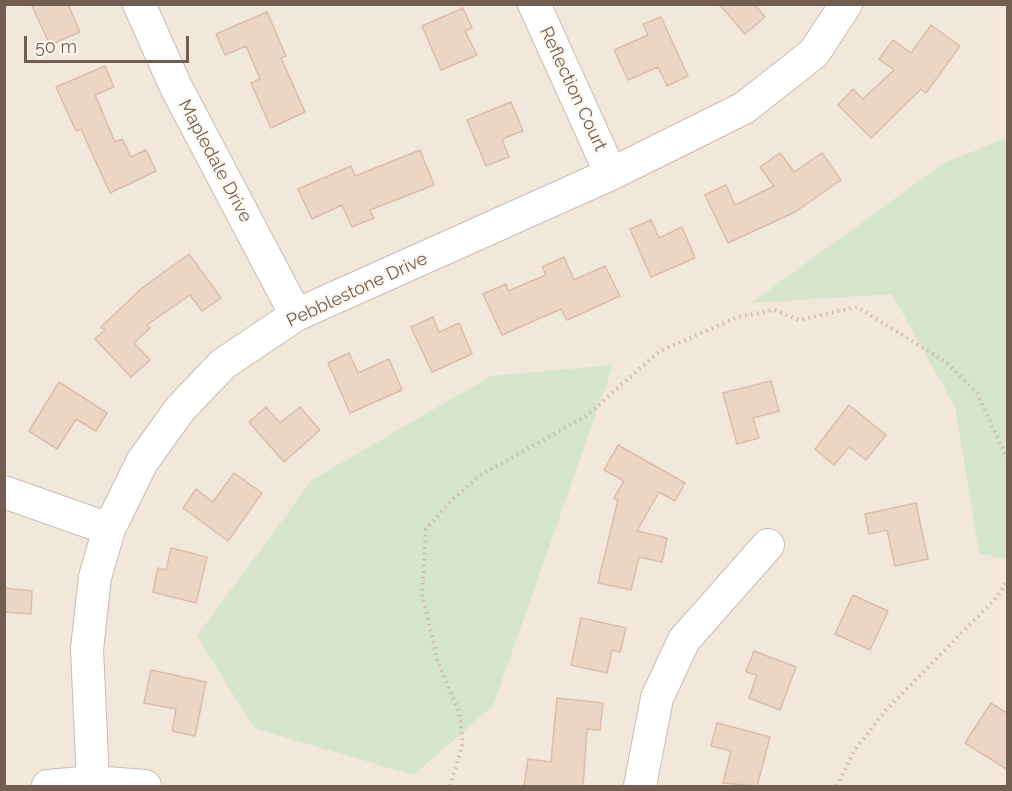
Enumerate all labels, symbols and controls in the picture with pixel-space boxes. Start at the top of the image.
street label: Reflection Court [535,23,611,155]
scale bar [27,24,192,62]
text: 50 m [35,36,77,57]
street label: Mapledale Drive [174,96,256,226]
street label: Pebblestone Drive [283,248,431,332]

